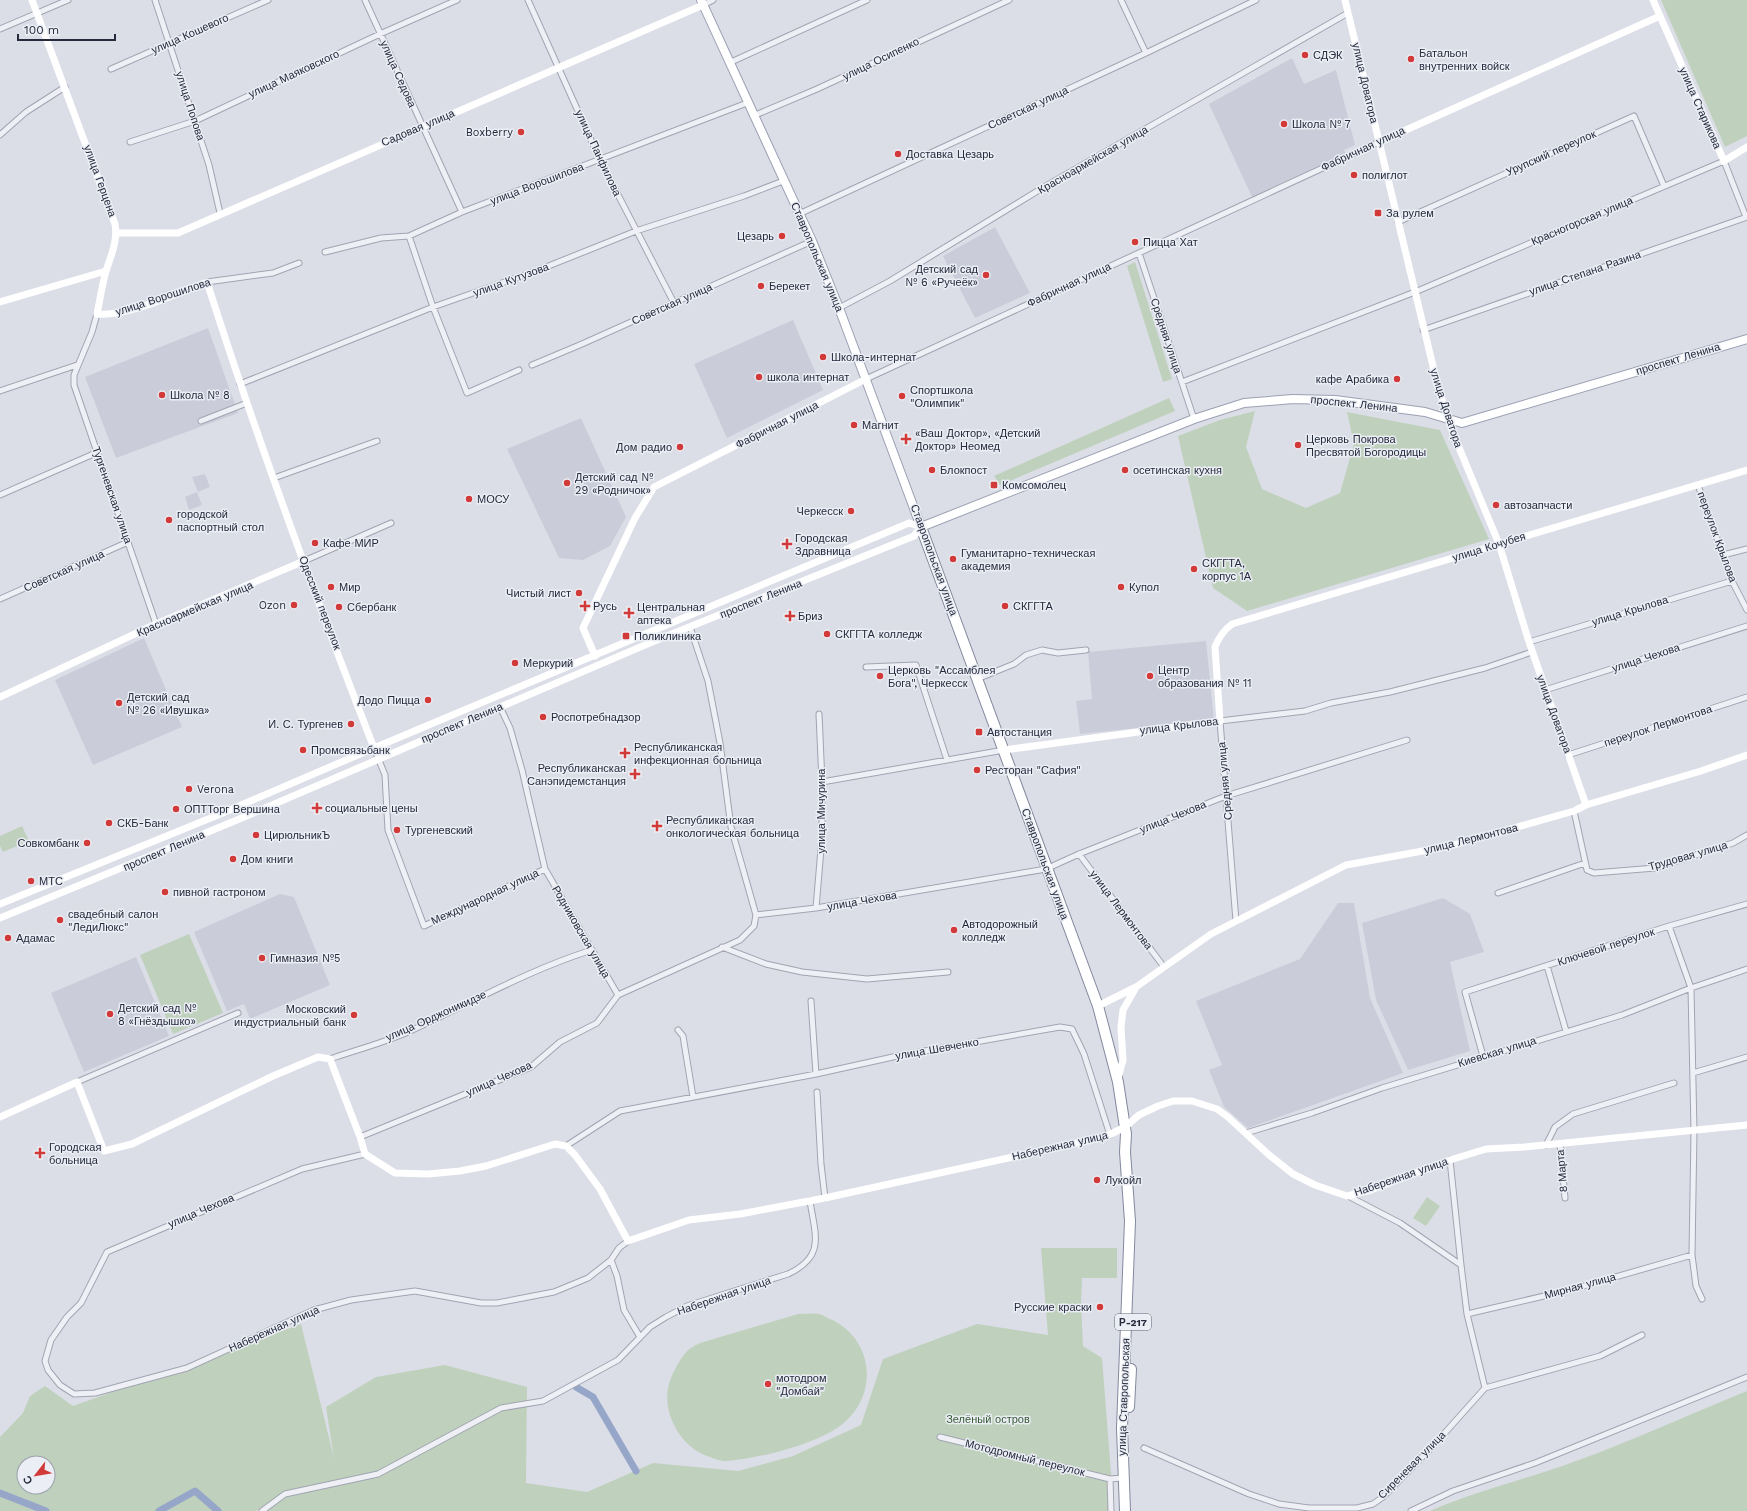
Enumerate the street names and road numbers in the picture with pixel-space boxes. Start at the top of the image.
street label: улица Кошевого [149,11,231,57]
street label: улица Осипенко [841,35,921,83]
street label: улица Седова [377,38,419,110]
street label: улица Доватора [1349,41,1381,126]
street label: улица Маяковского [247,47,341,101]
street label: улица Старикова [1676,65,1724,152]
street label: улица Попова [173,70,208,143]
street label: Советская улица [986,83,1071,132]
street label: Садовая улица [379,106,457,149]
street label: улица Панфилова [572,108,624,199]
street label: Красноармейская улица [1036,123,1151,197]
street label: Фабричная улица [1319,124,1408,174]
street label: Урупский переулок [1504,127,1598,179]
street label: улица Герцена [81,143,119,220]
street label: улица Ворошилова [488,160,586,208]
street label: Красногорская улица [1529,193,1635,248]
street label: Ставропольская улица [788,200,846,315]
street label: улица Степана Разина [1527,247,1643,298]
street label: улица Кутузова [471,260,551,300]
street label: Фабричная улица [1025,260,1114,310]
street label: улица Ворошилова [114,275,213,319]
street label: Советская улица [630,280,715,328]
street label: Средняя улица [1148,297,1185,376]
street label: проспект Ленина [1634,340,1722,378]
street label: улица Доватора [1427,367,1465,450]
street label: проспект Ленина [1310,393,1399,415]
street label: Фабричная улица [734,398,821,451]
street label: Тургеневская улица [89,445,135,546]
street label: переулок Крылова [1695,490,1740,585]
street label: Ставропольская улица [908,502,961,618]
street label: улица Кочубея [1451,530,1527,564]
street label: Советская улица [22,547,107,595]
street label: Одесский переулок [296,554,344,652]
street label: проспект Ленина [718,576,805,621]
street label: Красноармейская улица [135,578,256,639]
street label: улица Крылова [1590,593,1670,629]
street label: улица Чехова [1610,641,1682,675]
street label: улица Доватора [1534,673,1575,756]
street label: проспект Ленина [419,700,505,746]
street label: переулок Лермонтова [1602,702,1714,750]
street label: улица Крылова [1139,715,1220,737]
street label: Средняя улица [1215,741,1235,821]
street label: улица Мичурина [815,768,828,853]
street label: улица Чехова [1138,797,1209,836]
street label: Ставропольская улица [1019,806,1072,922]
street label: улица Лермонтова [1423,821,1520,857]
street label: проспект Ленина [121,828,207,874]
street label: Трудовая улица [1647,838,1730,873]
street label: Международная улица [429,866,542,928]
street label: улица Лермонтова [1087,868,1156,953]
street label: Родниковская улица [549,883,613,981]
street label: улица Чехова [826,888,899,914]
street label: Ключевой переулок [1556,925,1656,969]
street label: улица Орджоникидзе [384,988,488,1044]
street label: Киевская улица [1456,1034,1538,1070]
street label: улица Шевченко [894,1035,980,1063]
street label: улица Чехова [464,1058,535,1099]
street label: Набережная улица [1011,1128,1110,1163]
street label: 8 Марта [1554,1148,1570,1193]
street label: Набережная улица [1353,1155,1450,1199]
street label: улица Чехова [166,1191,237,1231]
street label: Мирная улица [1543,1270,1618,1302]
street label: Набережная улица [676,1274,773,1318]
street label: Набережная улица [227,1303,322,1355]
road number: Р-217 [1115,1314,1151,1330]
street label: улица Ставропольская [1115,1338,1133,1456]
street label: Сиреневая улица [1375,1428,1449,1502]
street label: Мотодромный переулок [964,1437,1086,1479]

